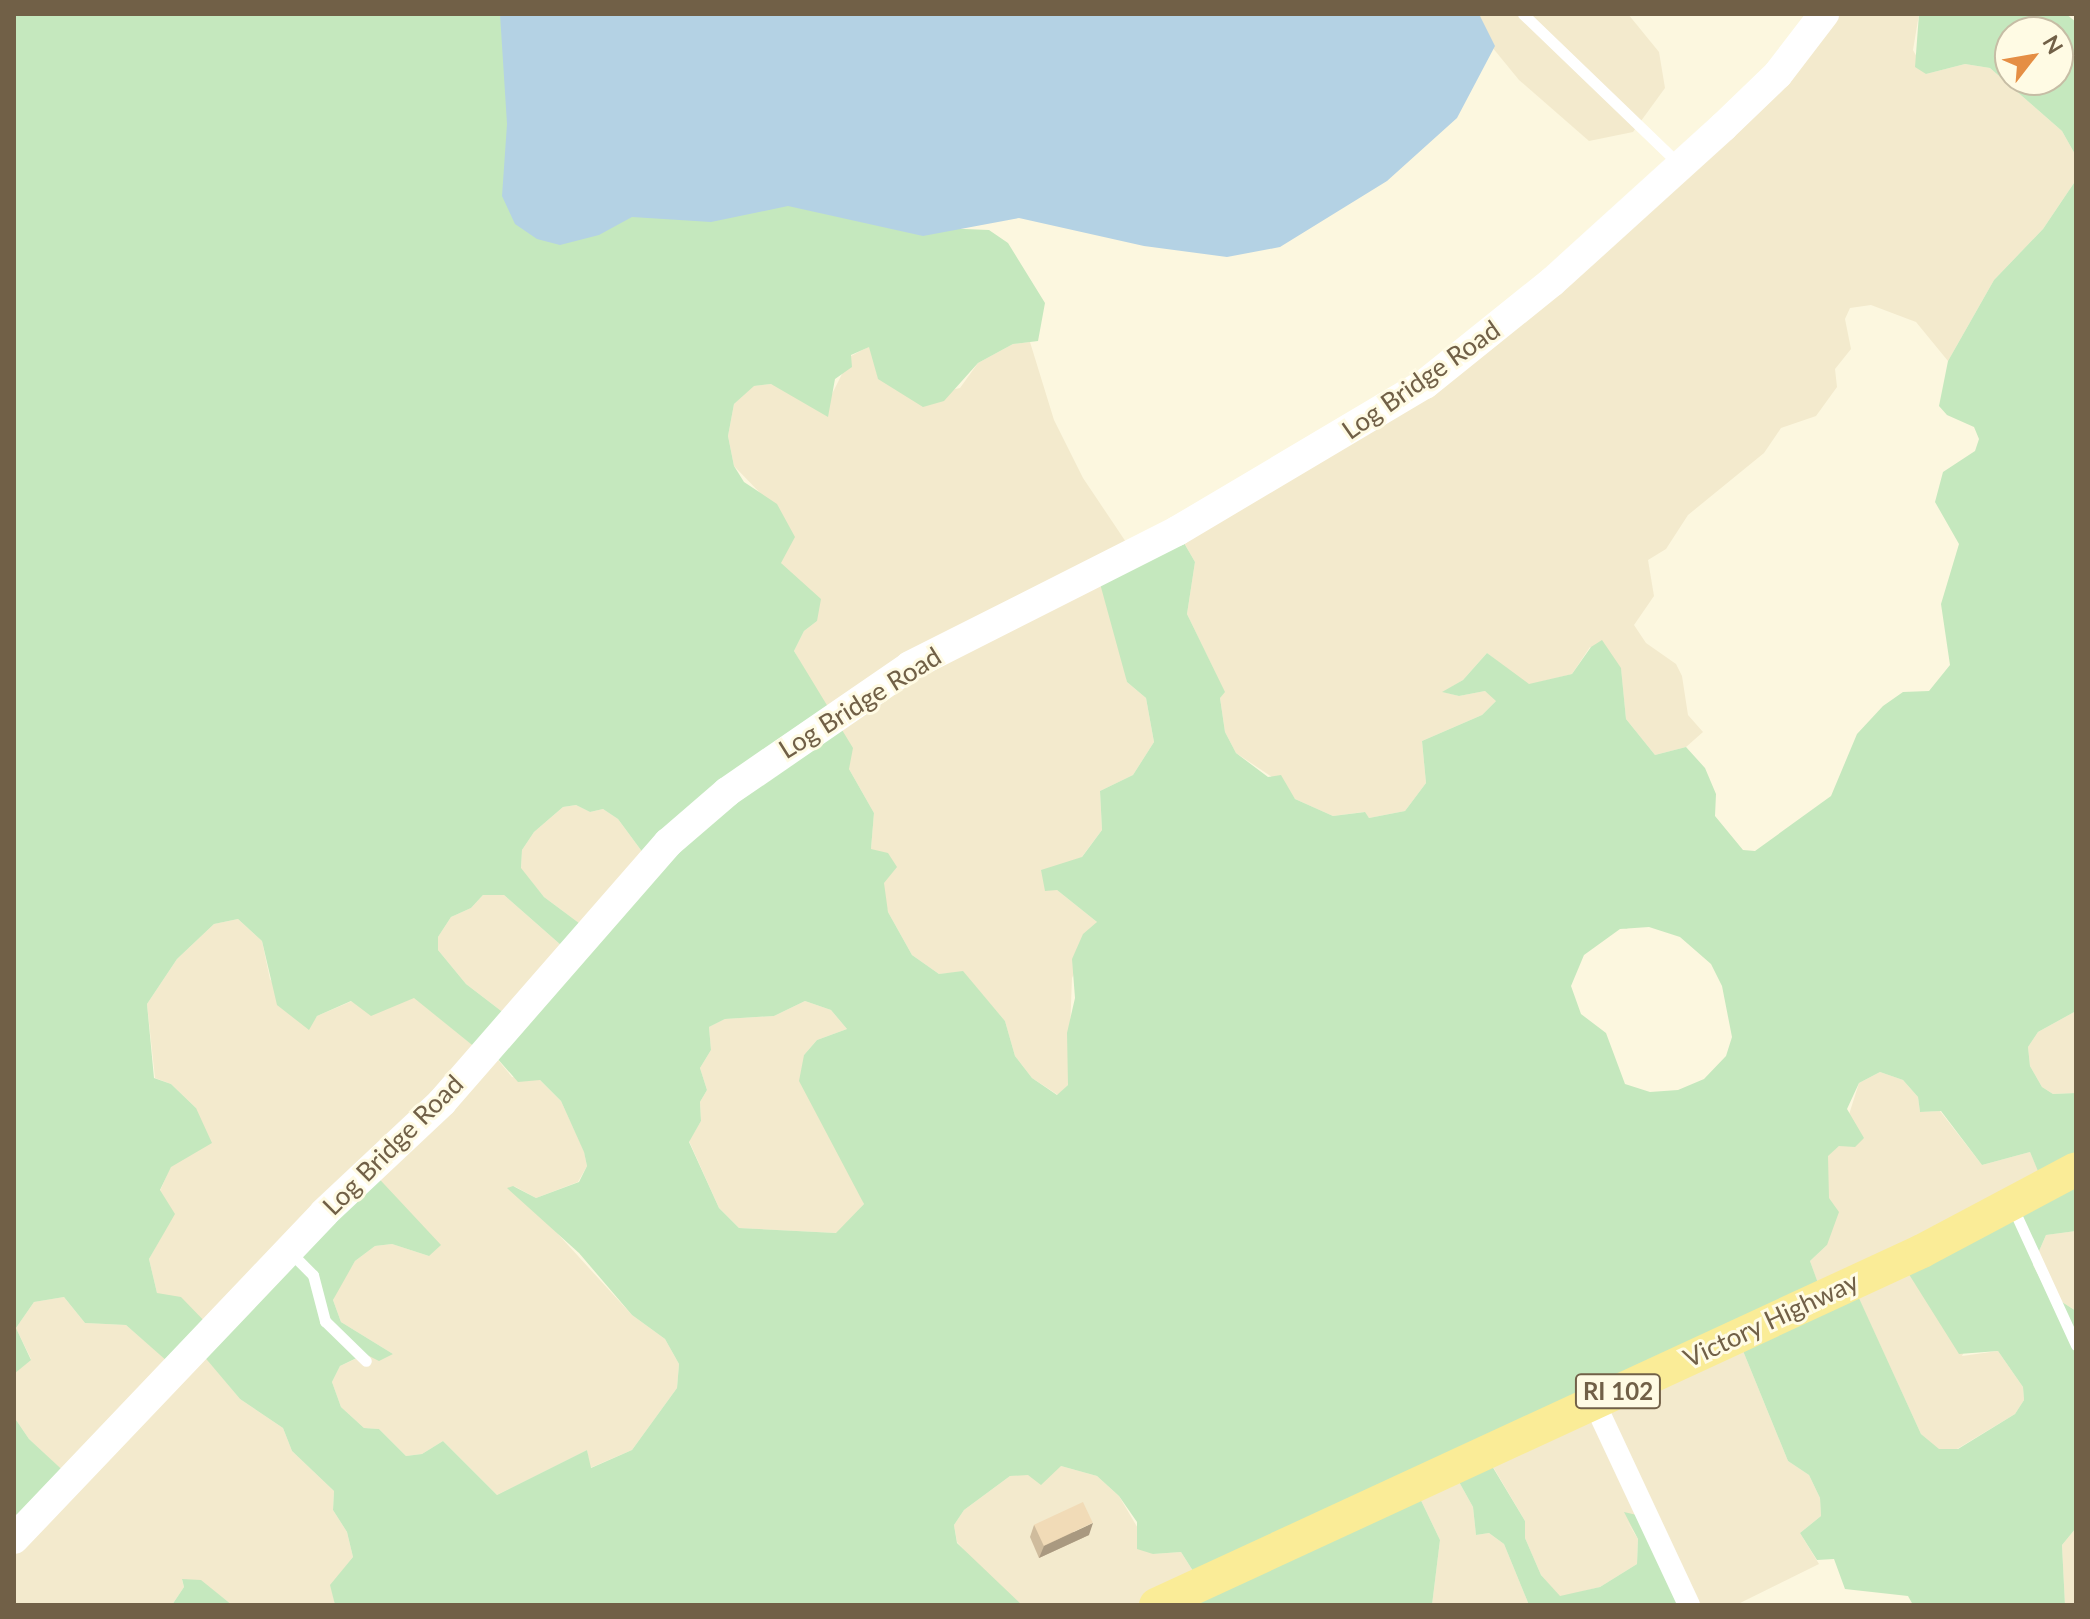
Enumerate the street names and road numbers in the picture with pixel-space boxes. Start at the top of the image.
street label: Log Bridge Road [1336,314,1506,446]
street label: Log Bridge Road [773,641,947,765]
street label: Log Bridge Road [316,1068,470,1222]
street label: Victory Highway [1678,1266,1864,1374]
road number: RI 102 [1574,1371,1662,1411]

